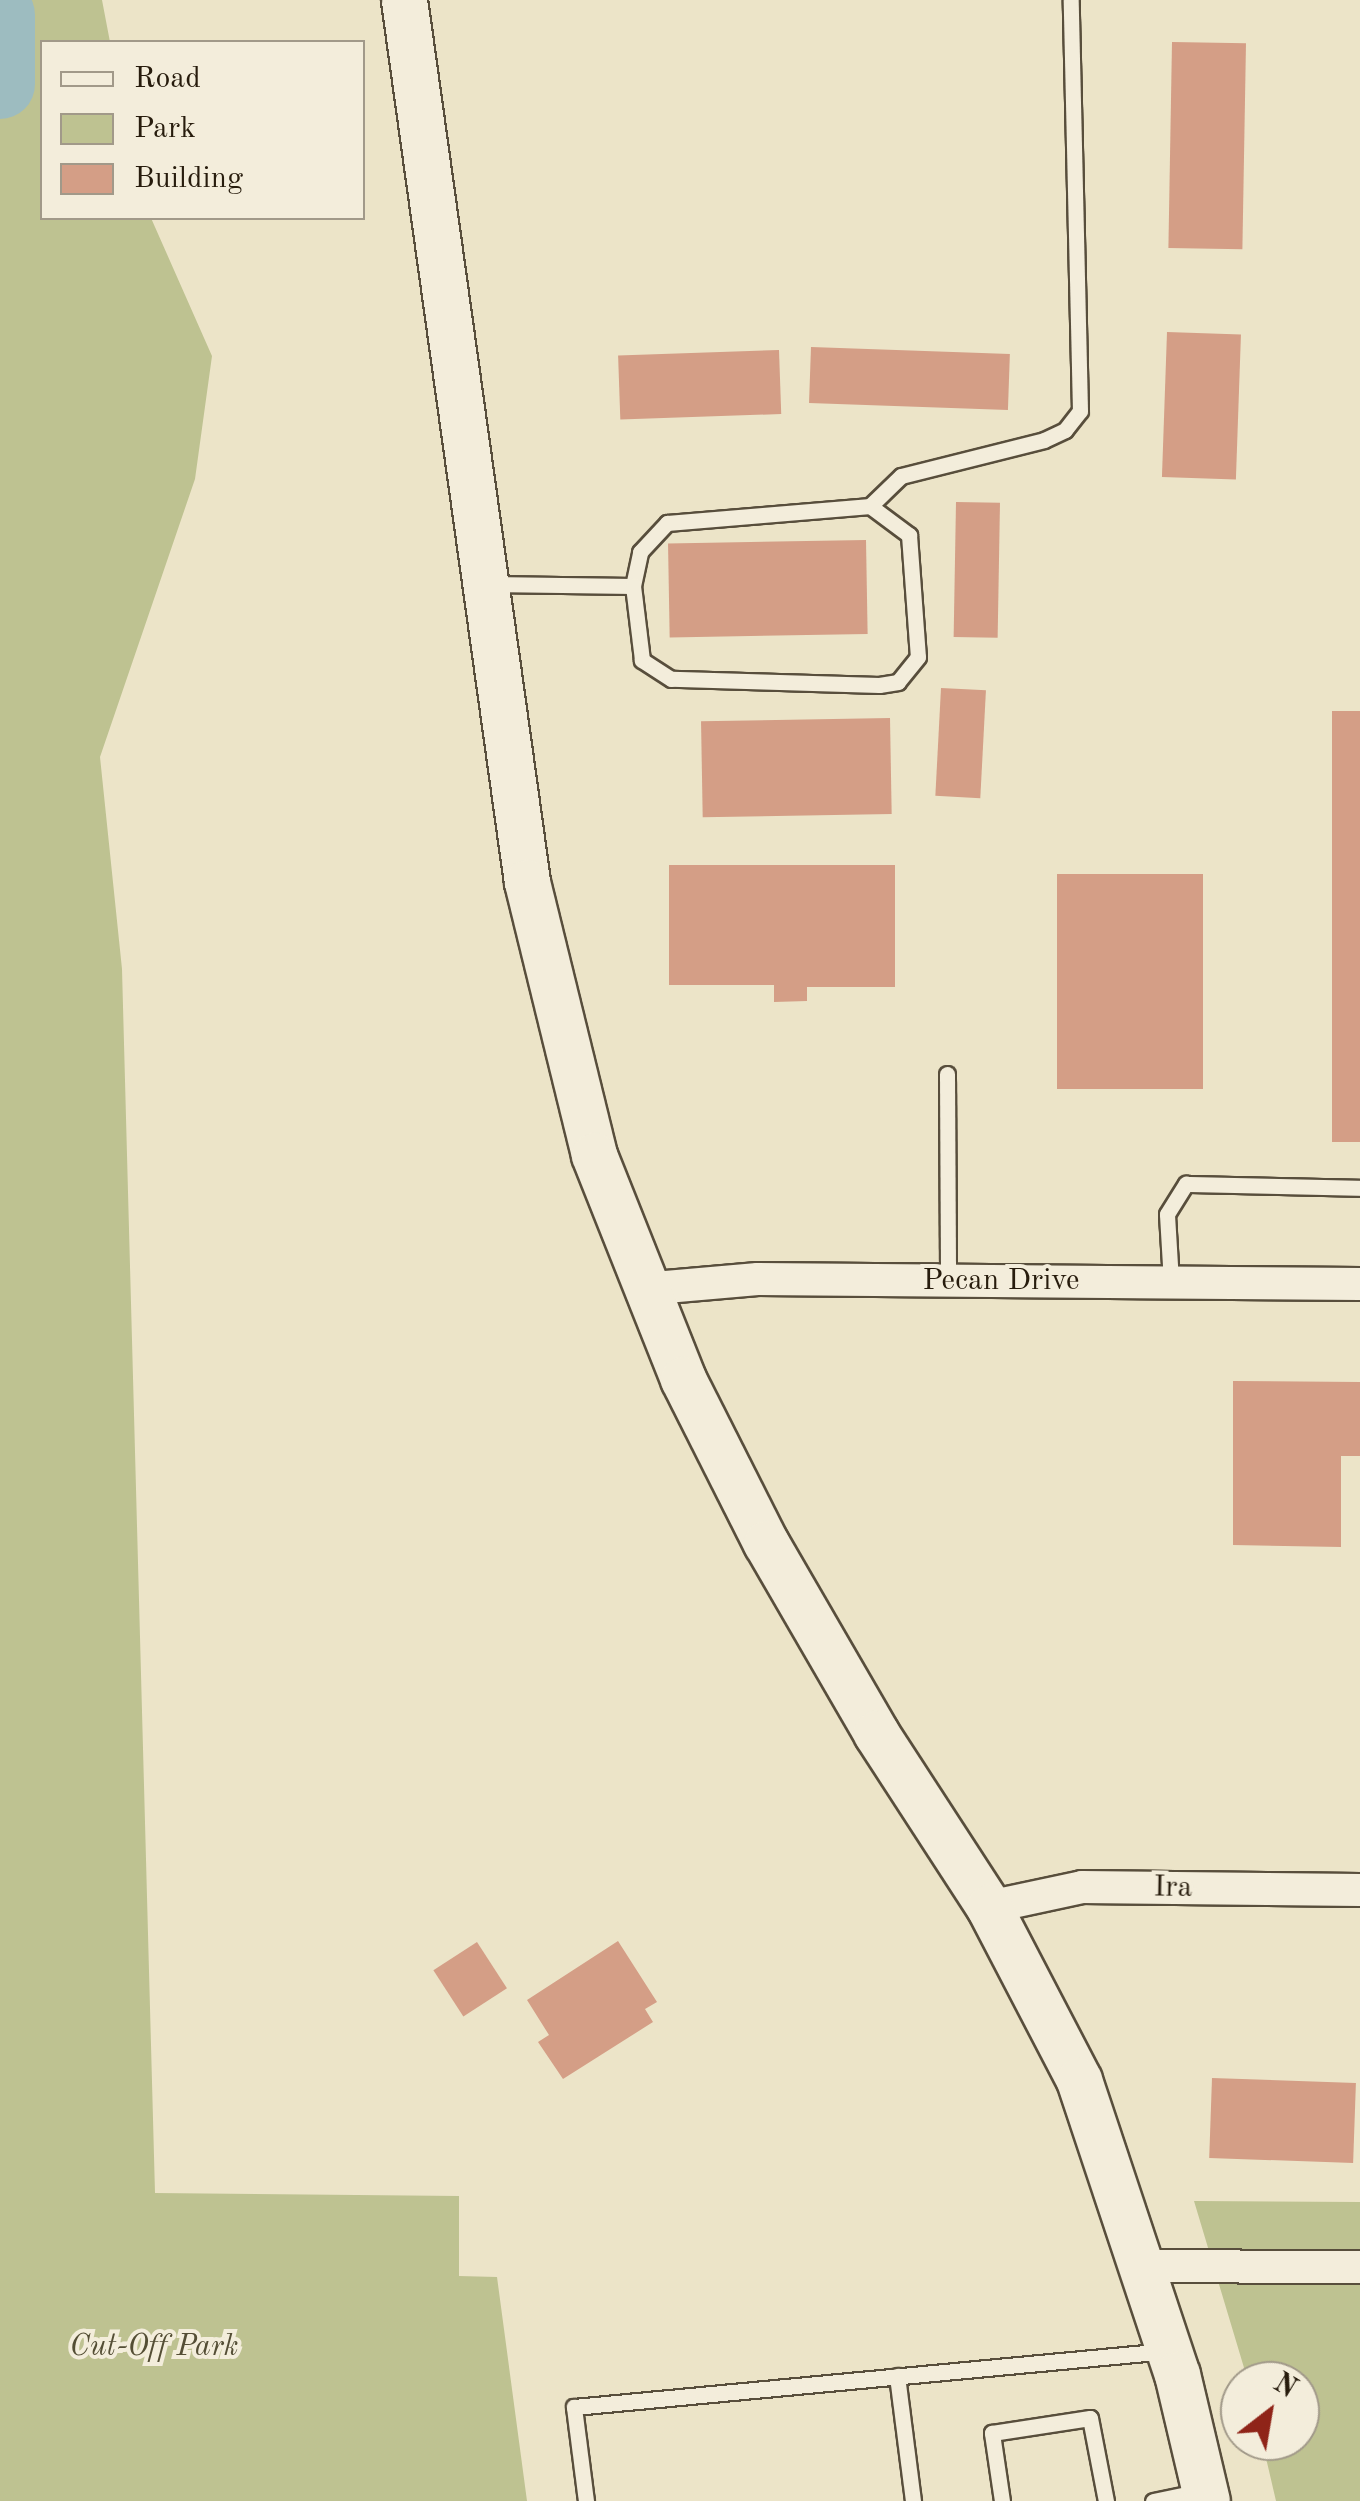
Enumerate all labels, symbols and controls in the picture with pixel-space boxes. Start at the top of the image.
legend [40,40,365,220]
text: Road [134,64,201,94]
text: Park [134,114,196,144]
text: Building [134,164,243,194]
street label: Pecan Drive [922,1263,1080,1299]
street label: Ira [1153,1870,1193,1906]
park label: Cut-Off Park [70,2329,238,2365]
north arrow [1220,2361,1320,2461]
text: N [1268,2369,1301,2405]

